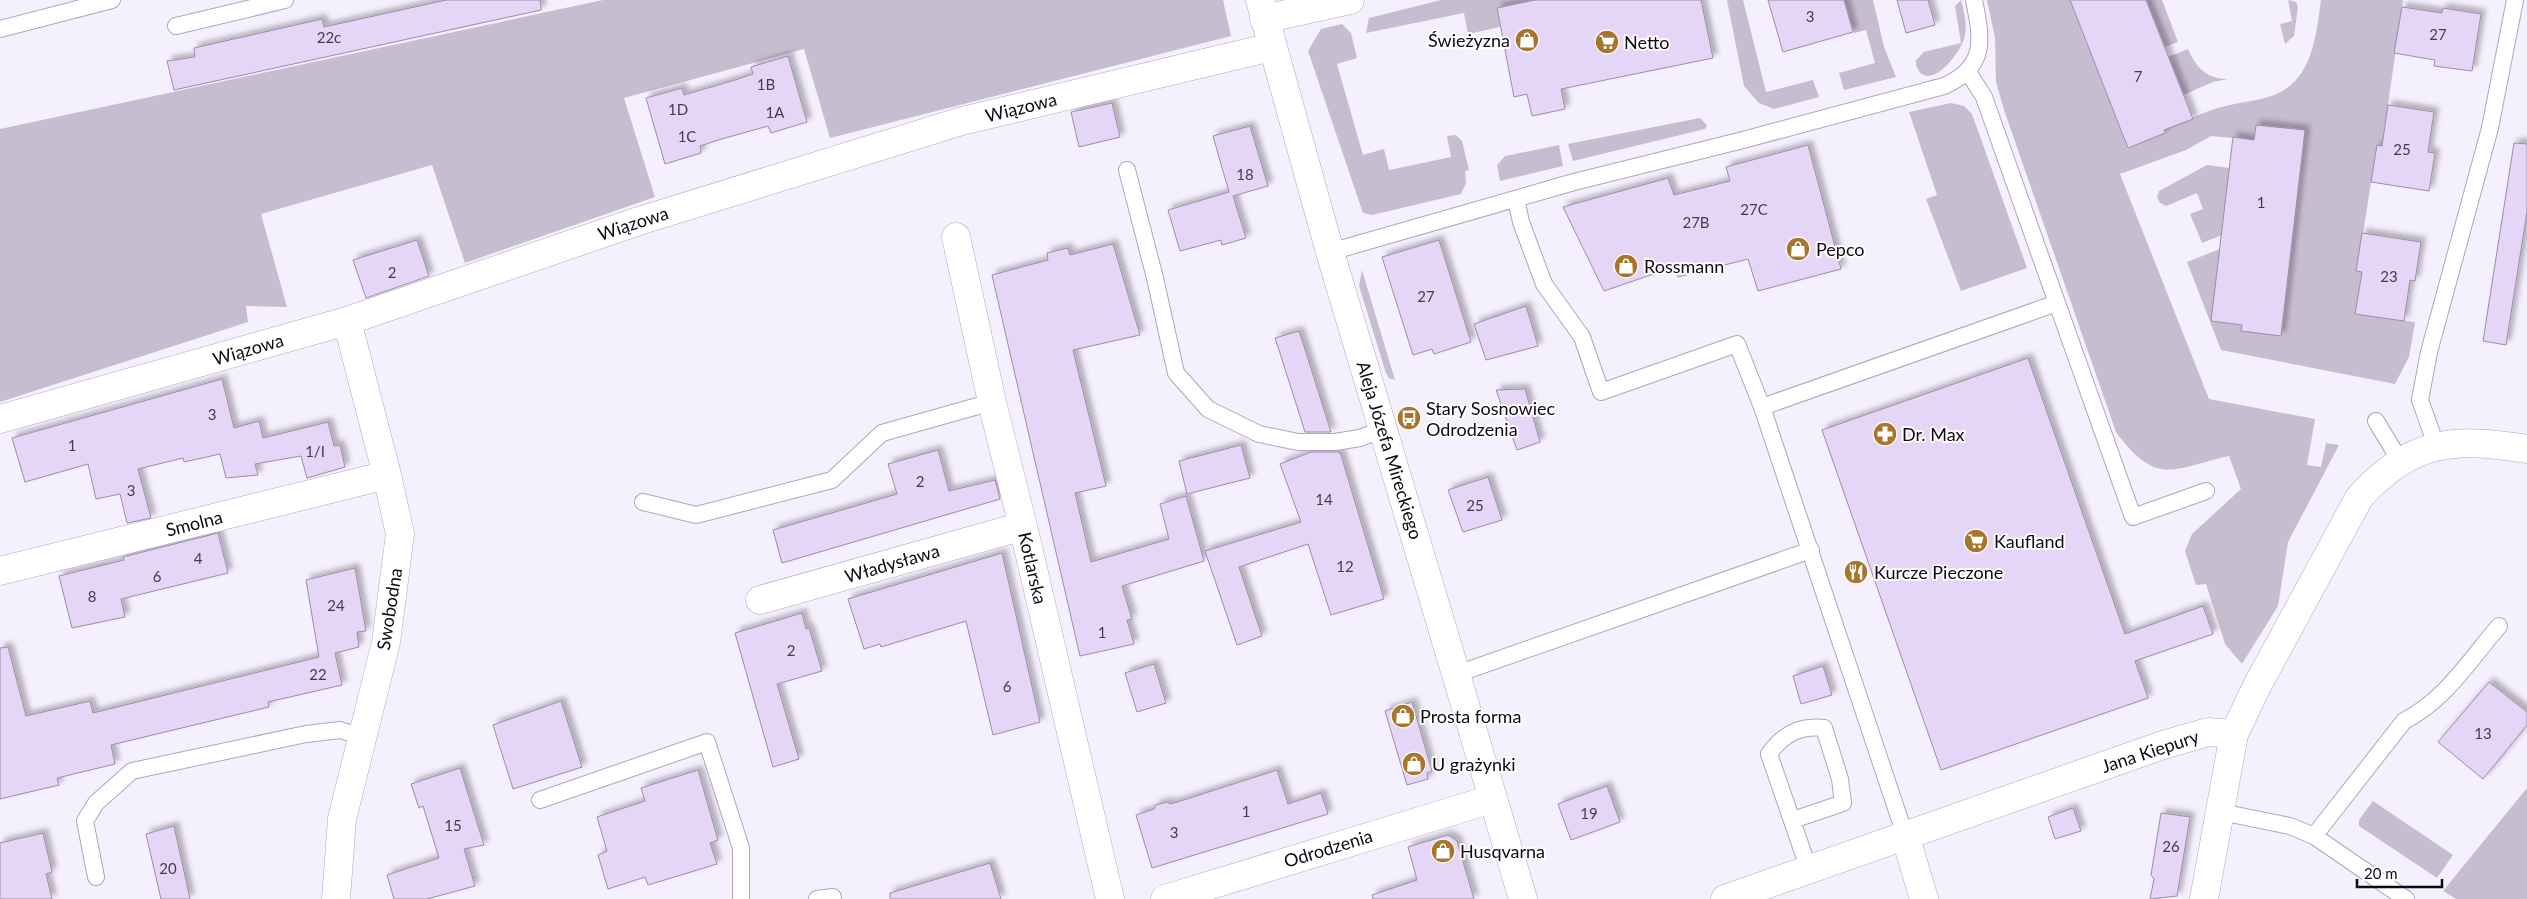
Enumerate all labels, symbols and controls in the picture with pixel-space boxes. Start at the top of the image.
house number: 3 [1806,7,1814,25]
house number: 27 [2429,25,2447,43]
shop icon: Świeżyzna [1514,27,1540,53]
house number: 22c [317,28,341,46]
place label: Świeżyzna [1428,29,1510,51]
supermarket icon: Netto [1594,29,1620,55]
place label: Netto [1624,31,1669,53]
house number: 7 [2134,67,2143,85]
house number: 1B [757,75,775,93]
street label: Wiązowa [983,88,1059,126]
house number: 1D [668,100,688,118]
house number: 1A [766,103,785,121]
house number: 1C [678,127,696,145]
house number: 25 [2393,140,2411,158]
house number: 18 [1236,165,1254,183]
house number: 1 [2257,193,2265,211]
house number: 27C [1740,200,1768,218]
street label: Wiązowa [595,201,671,245]
house number: 27B [1682,213,1710,231]
shop icon: Pepco [1785,236,1811,262]
place label: Pepco [1816,238,1865,260]
shop icon: Rossmann [1613,253,1639,279]
place label: Rossmann [1644,255,1724,277]
house number: 2 [388,263,396,281]
house number: 23 [2380,267,2398,285]
house number: 27 [1417,287,1435,305]
street label: Wiązowa [210,328,286,370]
street label: Aleja Józefa Mireckiego [1352,358,1428,542]
place label: Stary Sosnowiec Odrodzenia [1426,397,1556,440]
house number: 3 [208,405,216,423]
bus stop icon: Stary Sosnowiec Odrodzenia [1396,405,1422,431]
pharmacy icon: Dr. Max [1872,421,1898,447]
place label: Dr. Max [1902,423,1965,445]
house number: 1 [68,436,76,454]
house number: 1/I [305,442,325,460]
house number: 2 [916,472,924,490]
house number: 3 [127,481,135,499]
house number: 14 [1315,490,1333,508]
house number: 25 [1466,496,1484,514]
street label: Smolna [163,505,225,541]
supermarket icon: Kaufland [1963,528,1989,554]
street label: Kotlarska [1014,530,1052,606]
place label: Kaufland [1994,530,2065,552]
street label: Władysława [842,539,942,587]
house number: 4 [194,549,203,567]
house number: 12 [1336,557,1354,575]
restaurant icon: Kurcze Pieczone [1843,559,1869,585]
place label: Kurcze Pieczone [1874,561,2003,583]
street label: Swobodna [372,566,406,652]
house number: 6 [153,567,162,585]
house number: 8 [88,587,96,605]
house number: 24 [327,596,345,614]
house number: 1 [1098,623,1106,641]
house number: 2 [787,641,795,659]
house number: 22 [309,665,327,683]
house number: 6 [1003,677,1012,695]
shop icon: Prosta forma [1390,703,1416,729]
place label: Prosta forma [1420,705,1521,727]
house number: 13 [2474,724,2492,742]
street label: Jana Kiepury [2098,725,2202,777]
shop icon: U grażynki [1401,751,1427,777]
place label: U grażynki [1432,753,1516,775]
house number: 1 [1242,802,1250,820]
house number: 19 [1580,804,1598,822]
house number: 15 [444,816,462,834]
house number: 3 [1170,823,1178,841]
street label: Odrodzenia [1281,824,1375,872]
house number: 26 [2162,837,2180,855]
shop icon: Husqvarna [1430,838,1456,864]
place label: Husqvarna [1460,840,1545,862]
scale bar [2357,856,2442,888]
house number: 20 [159,859,177,877]
text: 20 m [2364,864,2398,882]

